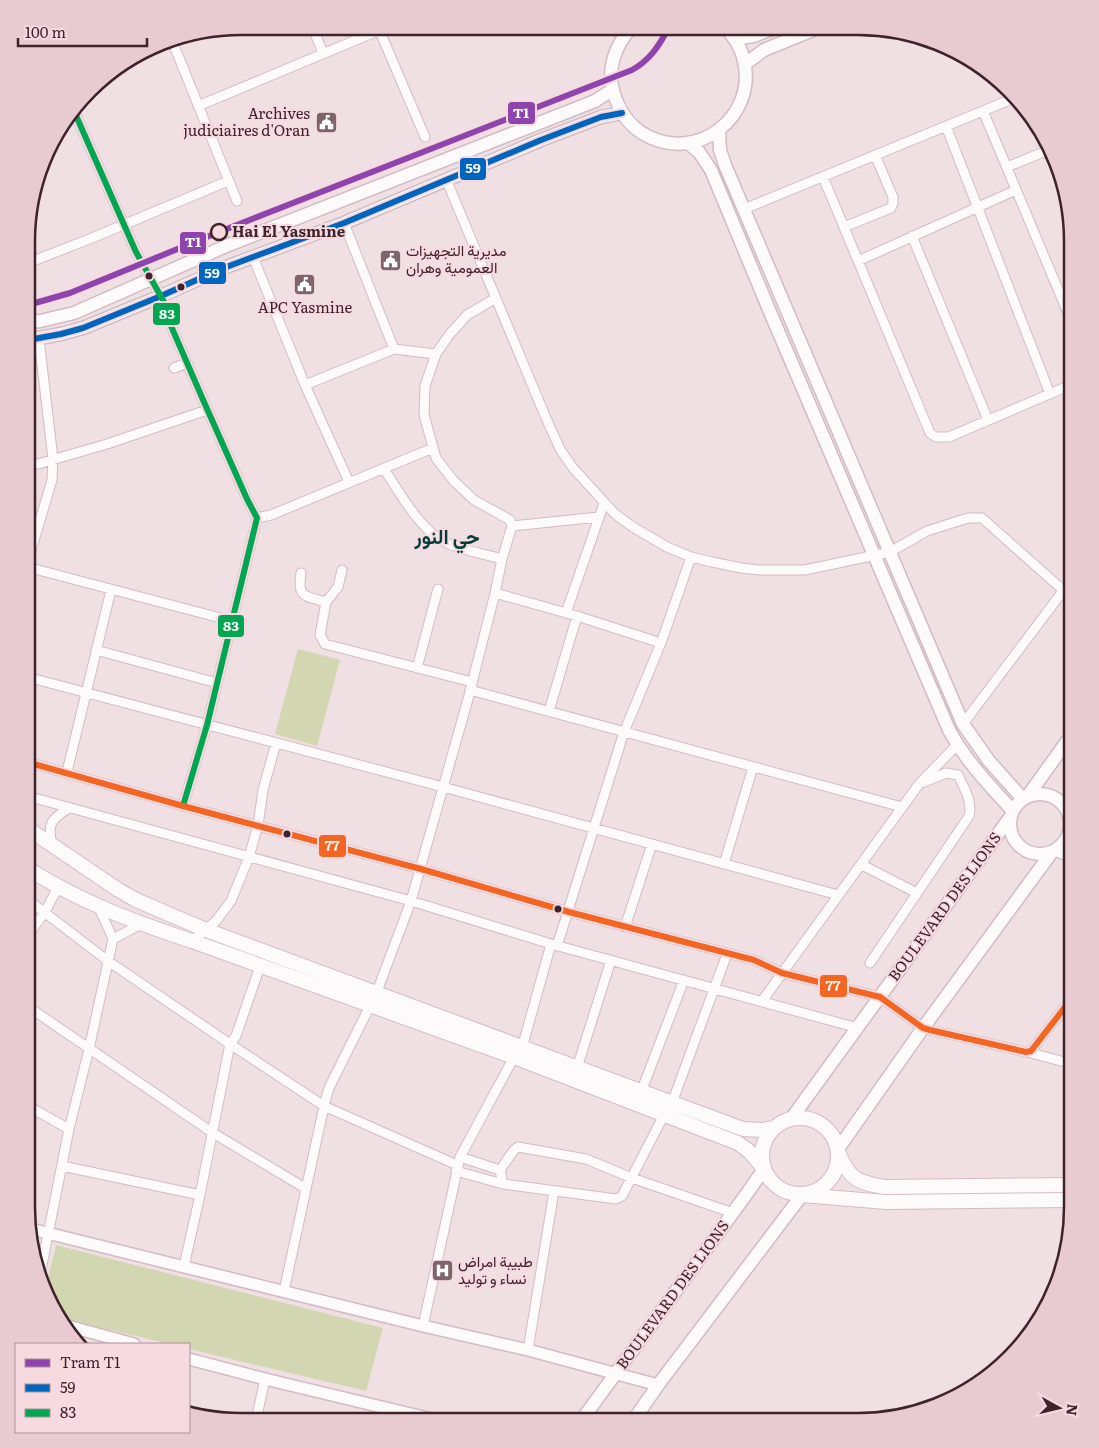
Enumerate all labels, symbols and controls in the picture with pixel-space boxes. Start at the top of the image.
scale bar [18,15,146,47]
text: 100 m [25,20,66,43]
place label: Archives judiciaires d'Oran [183,101,310,141]
line badge: T1 [507,101,536,125]
text: T1 [513,102,529,122]
public building icon: Archives judiciaires d'Oran [314,111,338,135]
line badge: 59 [459,157,487,181]
text: 59 [465,157,481,177]
place label: Hai El Yasmine [232,219,346,242]
marker: Hai El Yasmine [210,223,228,241]
line badge: T1 [179,231,207,255]
text: T1 [185,231,201,251]
place label: مديرية التجهيزات العمومية وهران [406,238,507,278]
public building icon: مديرية التجهيزات العمومية وهران [378,248,402,272]
line badge: 59 [198,261,227,285]
text: 59 [204,262,220,282]
unlabelled marker [144,271,154,281]
public building icon: APC Yasmine [293,273,317,297]
unlabelled marker [176,282,186,292]
place label: APC Yasmine [258,295,353,318]
line badge: 83 [152,302,181,326]
text: 83 [159,303,175,323]
district label: حي النور [414,520,480,554]
line badge: 83 [217,614,245,638]
text: 83 [223,615,239,635]
street label: BOULEVARD DES LIONS [882,827,1006,986]
unlabelled marker [282,829,292,839]
line badge: 77 [318,834,347,858]
text: 77 [324,834,340,854]
unlabelled marker [553,904,563,914]
line badge: 77 [819,974,848,998]
text: 77 [825,974,841,994]
street label: BOULEVARD DES LIONS [610,1215,734,1374]
place label: طبيبة امراض نساء و توليد [458,1249,533,1289]
hospital icon: طبيبة امراض نساء و توليد [430,1259,454,1283]
legend [15,1343,190,1433]
text: Tram T1 [60,1350,120,1373]
text: 59 [60,1375,76,1398]
north arrow [1034,1383,1084,1433]
text: 83 [60,1400,76,1423]
text: N [1062,1403,1084,1417]

